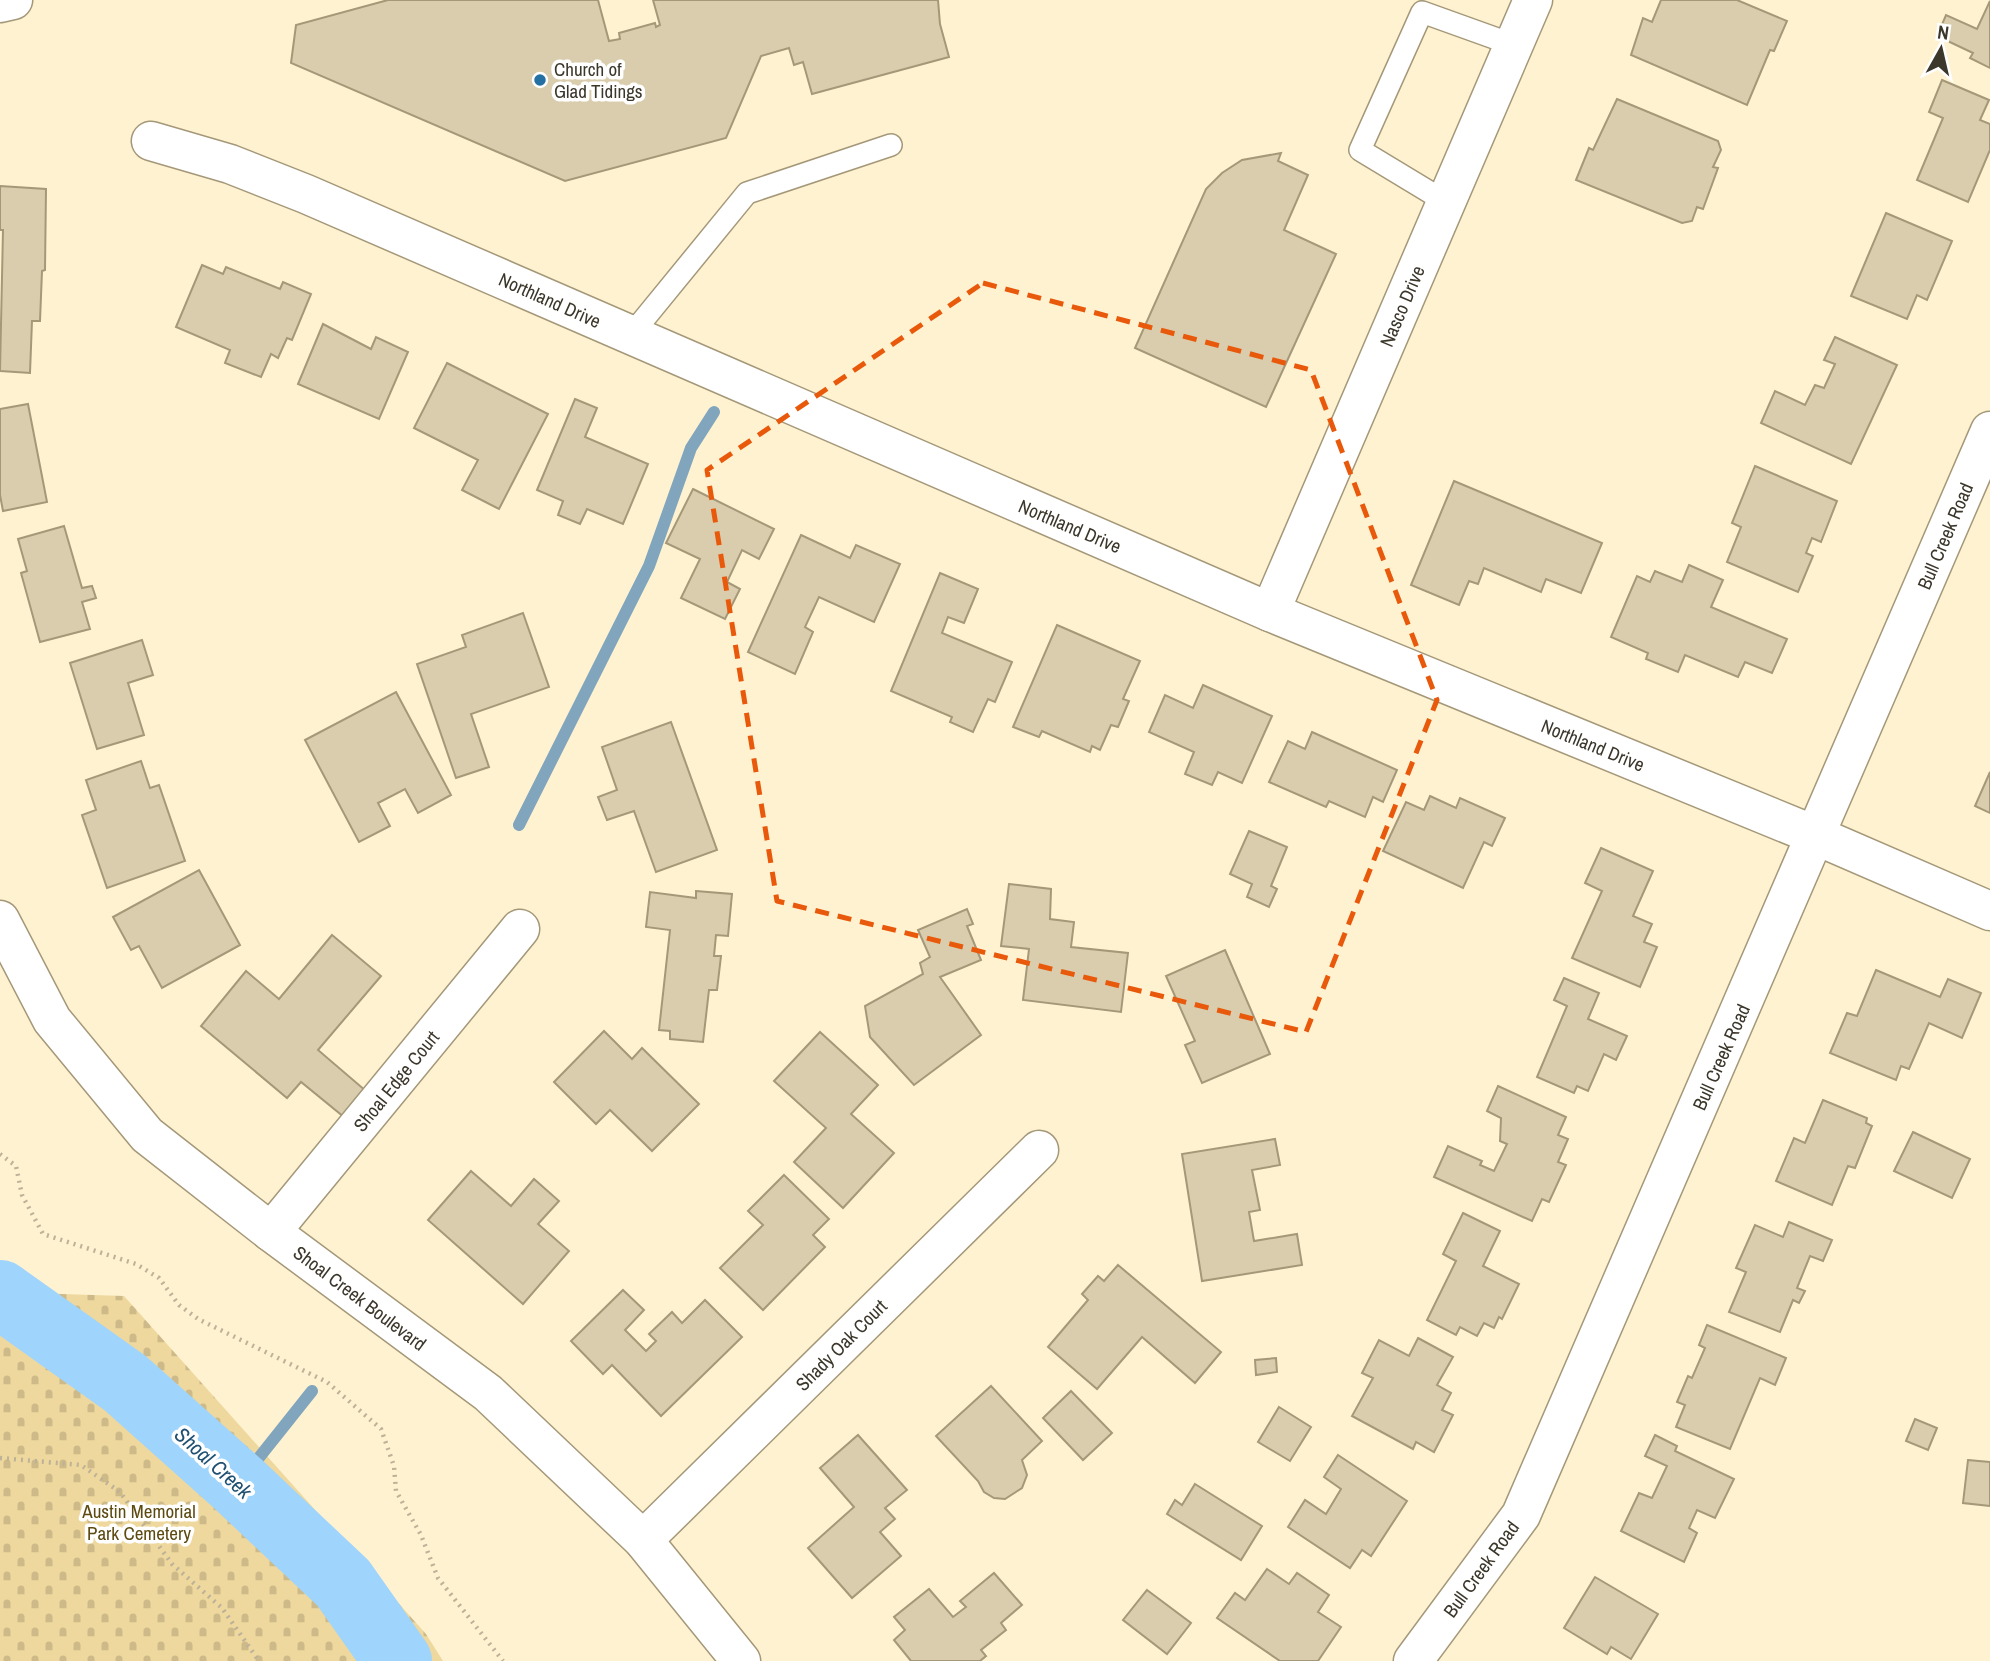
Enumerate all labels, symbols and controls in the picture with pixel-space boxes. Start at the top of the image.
north arrow [1906,14,1976,84]
text: N [1936,19,1951,46]
place label: Church of Glad Tidings [554,56,643,104]
marker: Church of Glad Tidings [532,72,548,88]
street label: Nasco Drive [1373,261,1431,351]
street label: Northland Drive [495,266,605,334]
street label: Bull Creek Road [1911,479,1979,593]
street label: Northland Drive [1015,493,1125,559]
street label: Northland Drive [1538,713,1648,777]
street label: Bull Creek Road [1686,1000,1756,1114]
street label: Shoal Edge Court [347,1025,445,1137]
street label: Shoal Creek Boulevard [288,1239,432,1357]
street label: Shady Oak Court [790,1293,893,1396]
water label: Shoal Creek [168,1420,259,1506]
park label: Austin Memorial Park Cemetery [81,1498,196,1546]
street label: Bull Creek Road [1437,1515,1525,1623]

